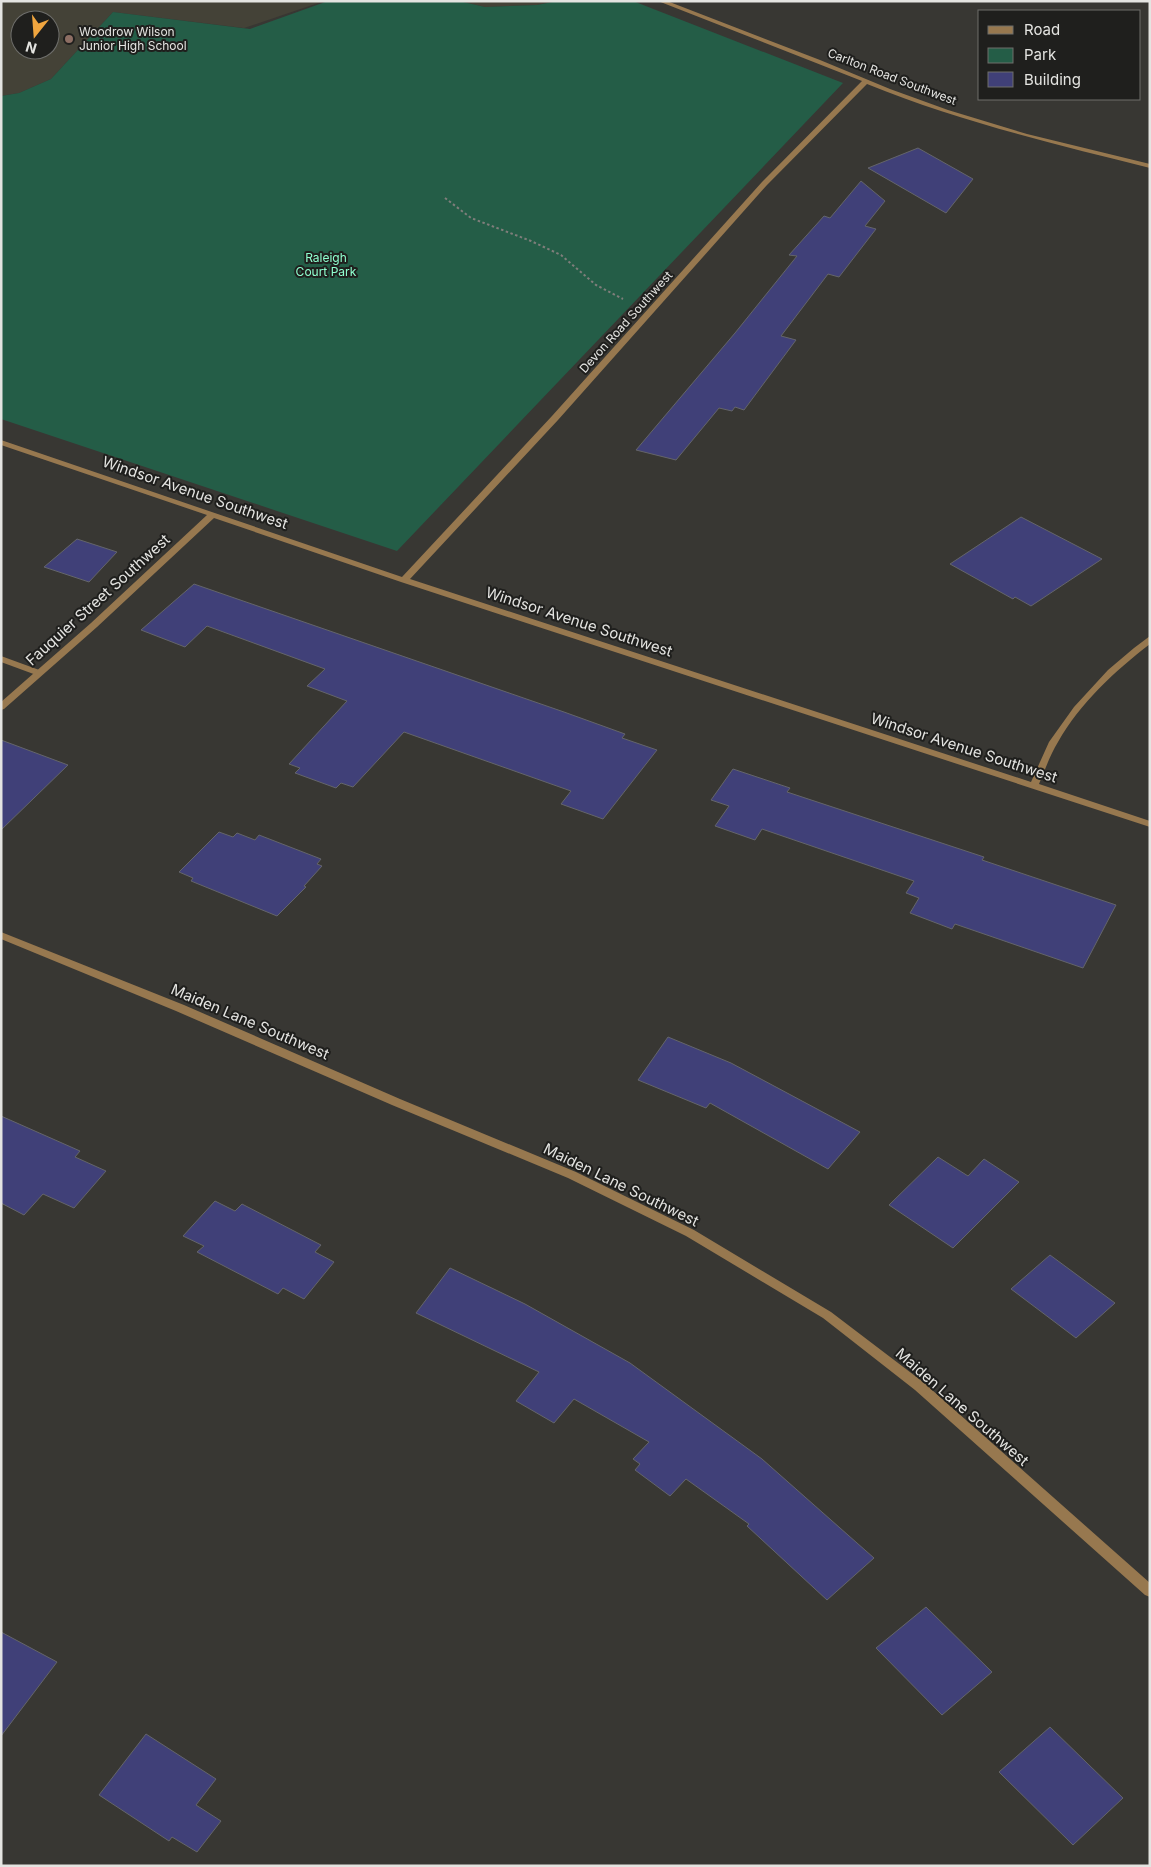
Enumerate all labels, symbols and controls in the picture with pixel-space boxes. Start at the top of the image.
north arrow [10,10,60,60]
legend [978,10,1141,100]
text: Road [1024,20,1060,39]
place label: Woodrow Wilson Junior High School [79,24,187,53]
marker: Woodrow Wilson Junior High School [63,33,75,45]
text: N [23,38,39,58]
street label: Carlton Road Southwest [826,45,959,108]
text: Park [1024,45,1057,64]
text: Building [1024,70,1081,89]
park label: Raleigh Court Park [296,250,357,279]
street label: Devon Road Southwest [576,268,675,376]
street label: Windsor Avenue Southwest [100,452,291,533]
street label: Fauquier Street Southwest [22,530,174,669]
street label: Windsor Avenue Southwest [483,582,675,661]
street label: Windsor Avenue Southwest [868,708,1060,787]
street label: Maiden Lane Southwest [168,980,332,1064]
street label: Maiden Lane Southwest [541,1139,702,1230]
street label: Maiden Lane Southwest [892,1344,1033,1470]

